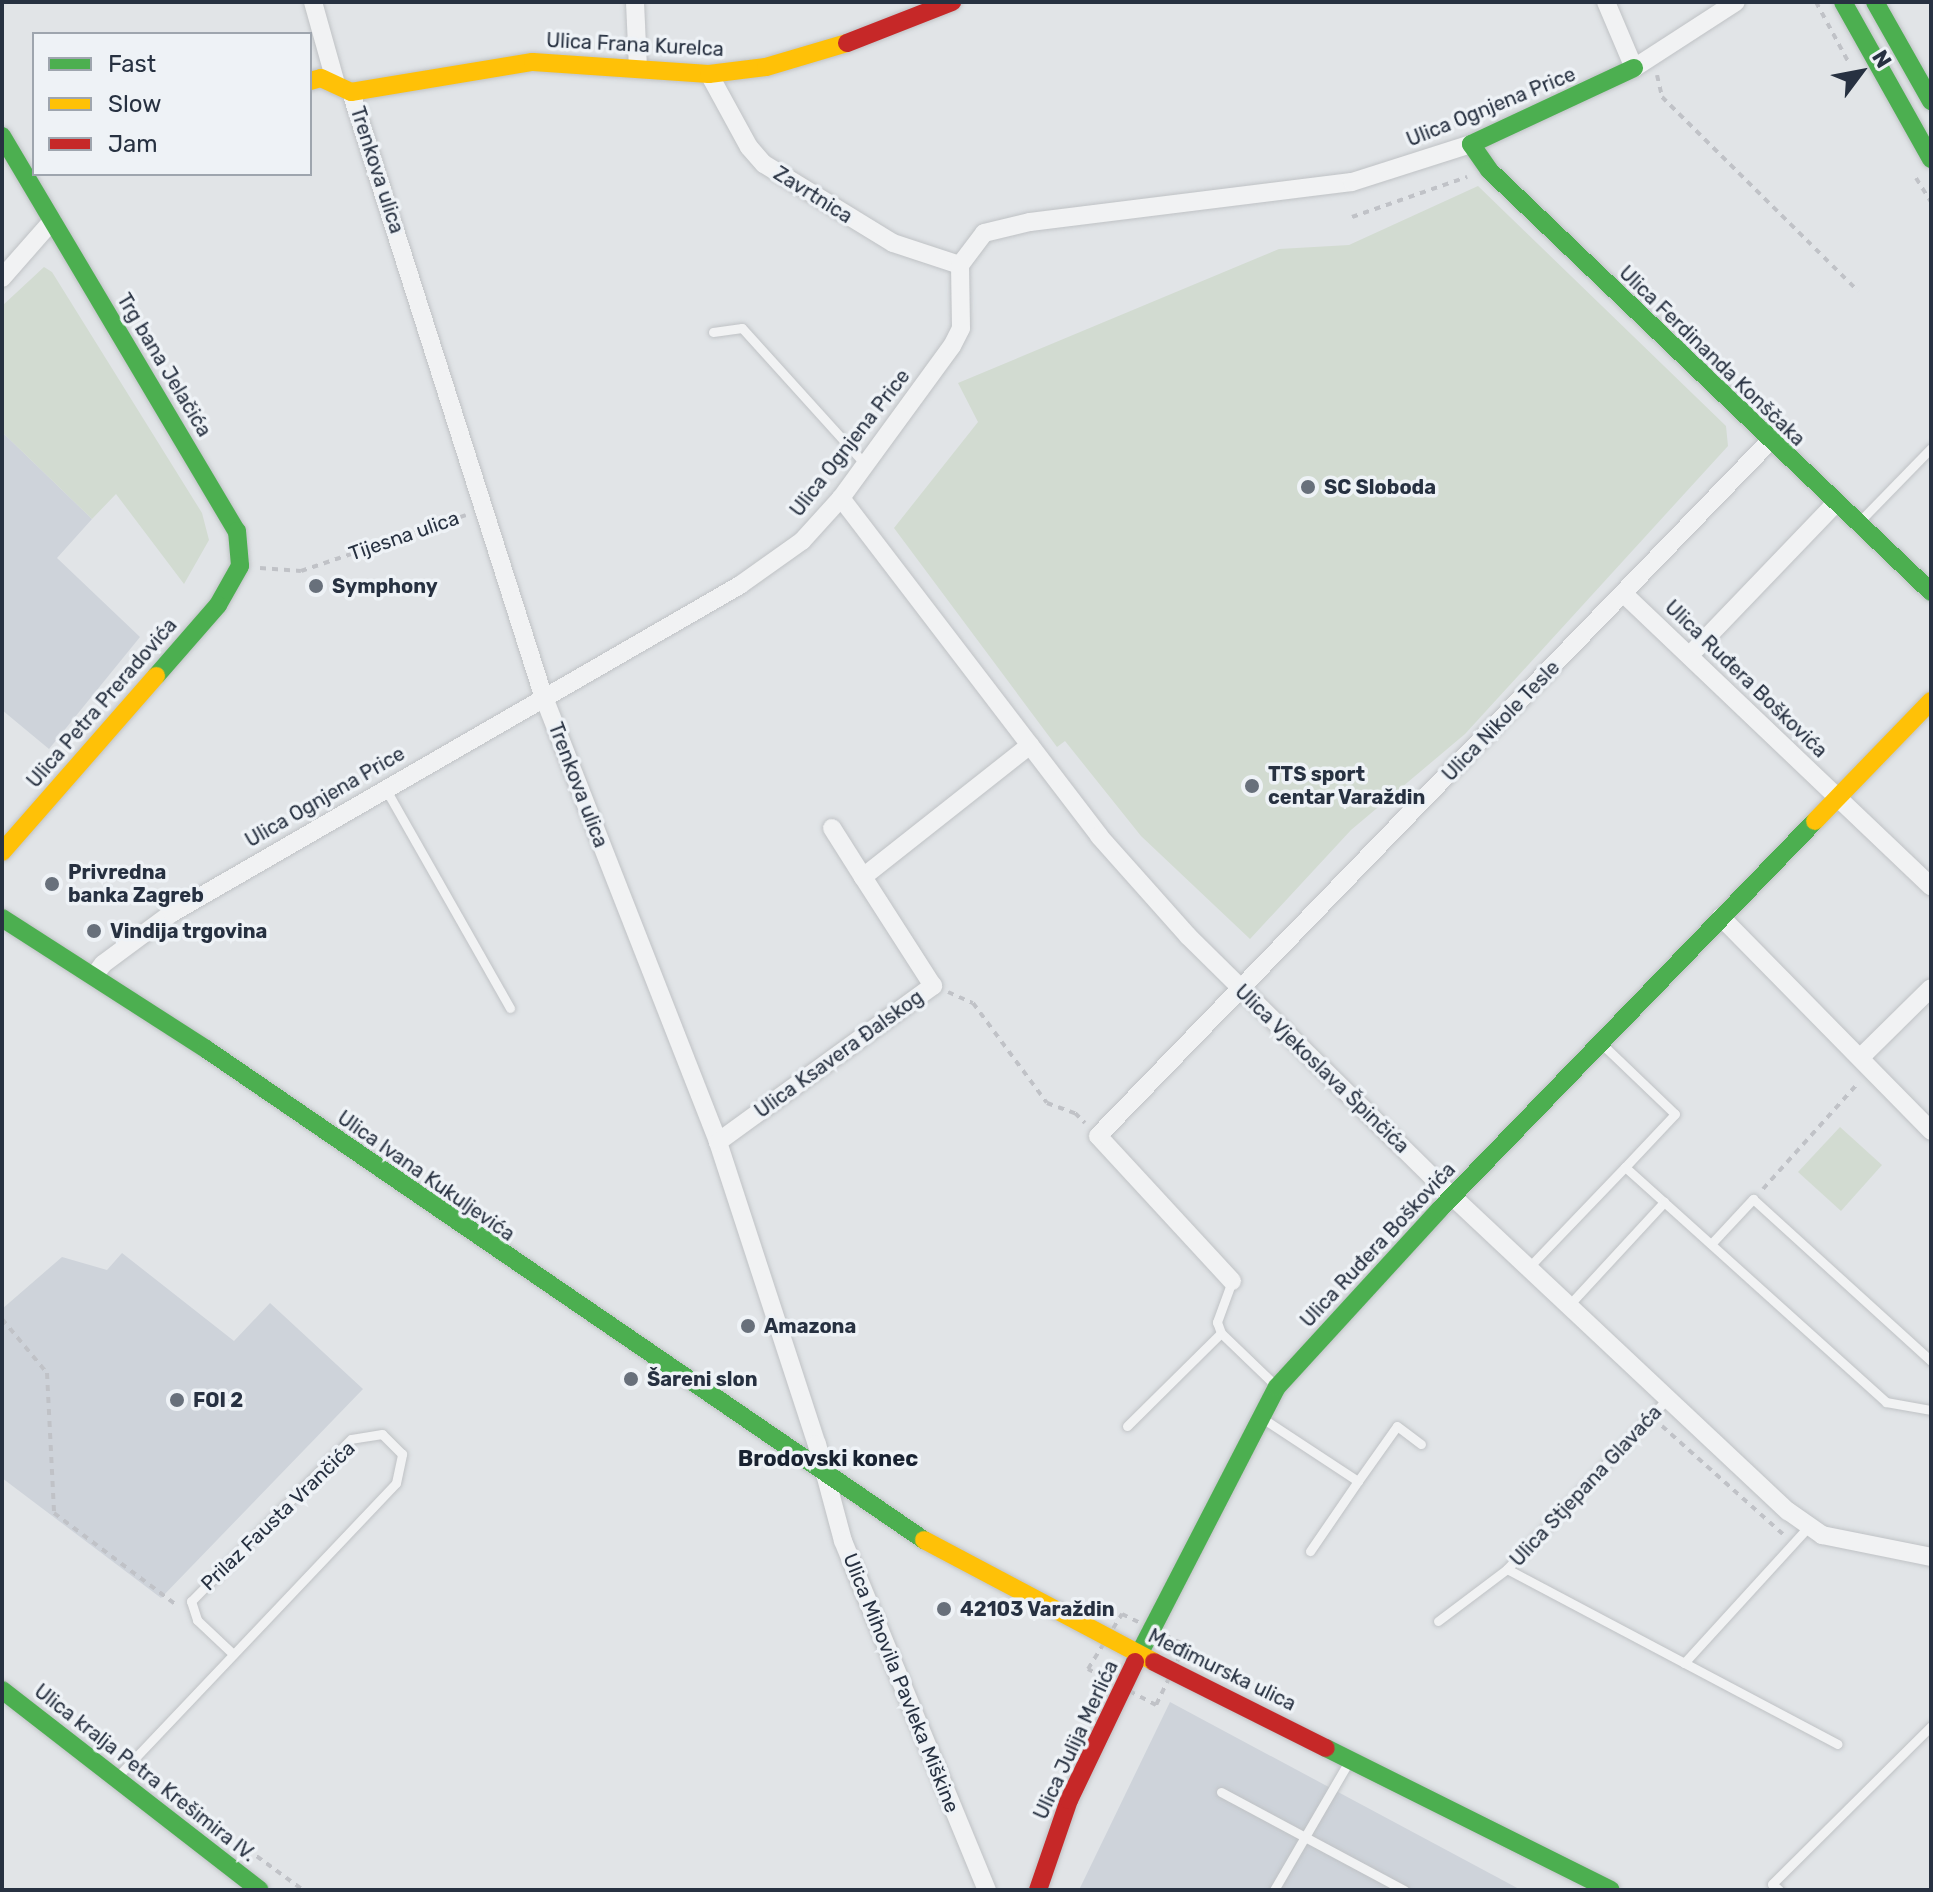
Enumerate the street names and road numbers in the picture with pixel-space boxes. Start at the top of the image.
street label: Ulica Frana Kurelca [546,28,724,62]
street label: Ulica Ognjena Price [1403,62,1579,152]
street label: Trenkova ulica [345,103,409,237]
street label: Zavrtnica [769,161,857,229]
street label: Ulica Ferdinanda Konščaka [1614,261,1810,451]
street label: Trg bana Jelačića [112,289,216,441]
street label: Ulica Ognjena Price [785,365,915,521]
street label: Tijesna ulica [346,506,462,566]
street label: Ulica Ruđera Boškovića [1660,595,1832,763]
street label: Ulica Petra Preradovića [22,613,182,793]
street label: Ulica Nikole Tesle [1437,656,1565,786]
street label: Trenkova ulica [543,719,613,851]
street label: Ulica Ognjena Price [241,742,409,852]
street label: Ulica Vjekoslava Špinčića [1230,979,1414,1159]
street label: Ulica Ksavera Đalskog [750,985,928,1123]
street label: Ulica Ivana Kukuljevića [333,1106,519,1246]
street label: Ulica Ruđera Boškovića [1295,1158,1461,1332]
street label: Ulica Stjepana Glavaća [1505,1401,1667,1571]
street label: Prilaz Fausta Vrančića [196,1436,360,1596]
street label: Ulica Mihovila Pavleka Miškine [838,1550,964,1816]
street label: Međimurska ulica [1144,1624,1300,1716]
street label: Ulica Julija Merlića [1029,1657,1123,1823]
street label: Ulica kralja Petra Krešimira IV. [30,1679,260,1867]

